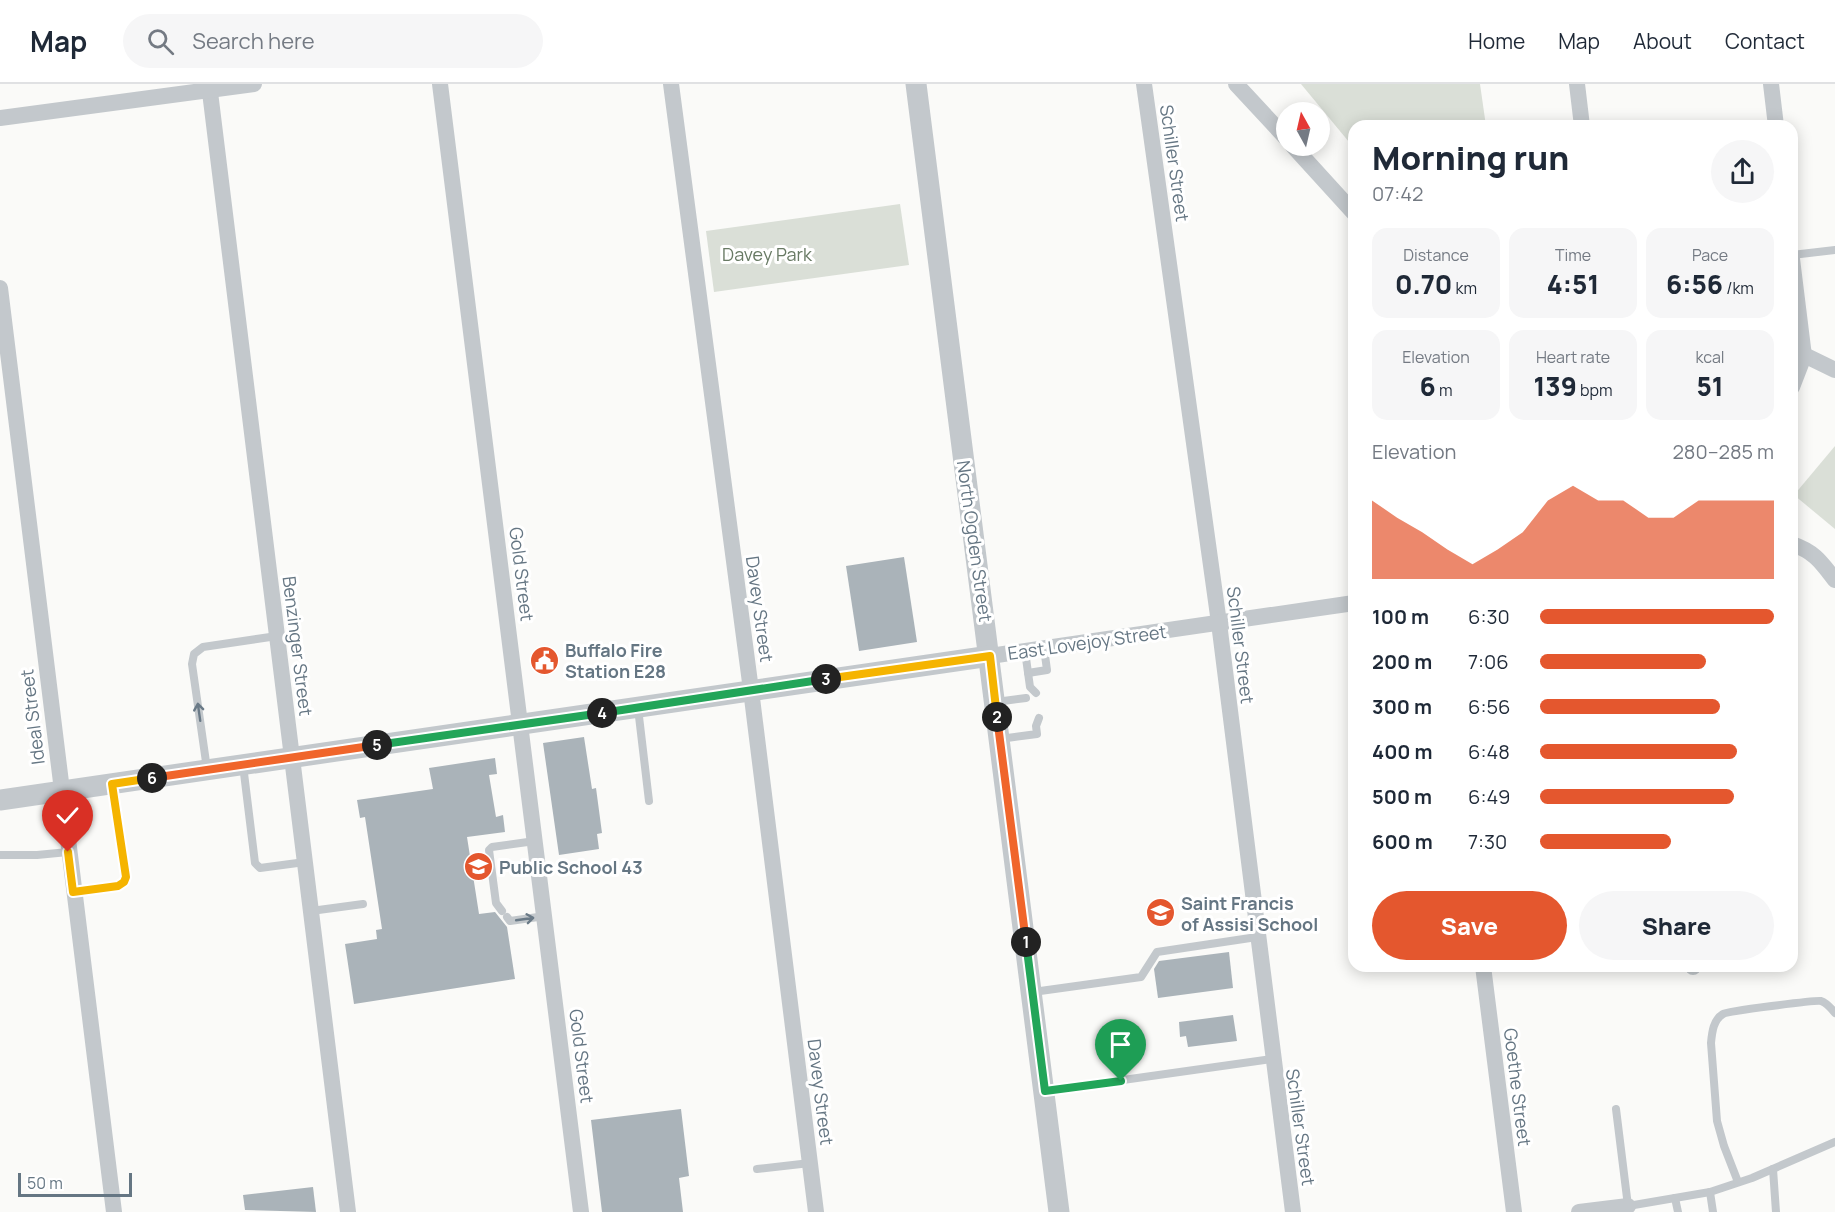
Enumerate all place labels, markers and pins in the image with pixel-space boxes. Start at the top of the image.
place label: Buffalo Fire Station E28 [565,638,666,683]
public building icon: Buffalo Fire Station E28 [528,644,560,676]
pin: 3 [811,664,841,694]
pin: 4 [587,698,617,728]
pin: 2 [982,702,1012,732]
pin: 5 [362,730,392,760]
pin: 6 [137,763,167,793]
pin [42,790,93,852]
school or university icon: Public School 43 [462,851,494,883]
place label: Public School 43 [499,855,643,879]
place label: Saint Francis of Assisi School [1181,891,1318,936]
school or university icon: Saint Francis of Assisi School [1144,897,1176,929]
pin: 1 [1011,927,1041,957]
pin [1095,1019,1146,1081]

